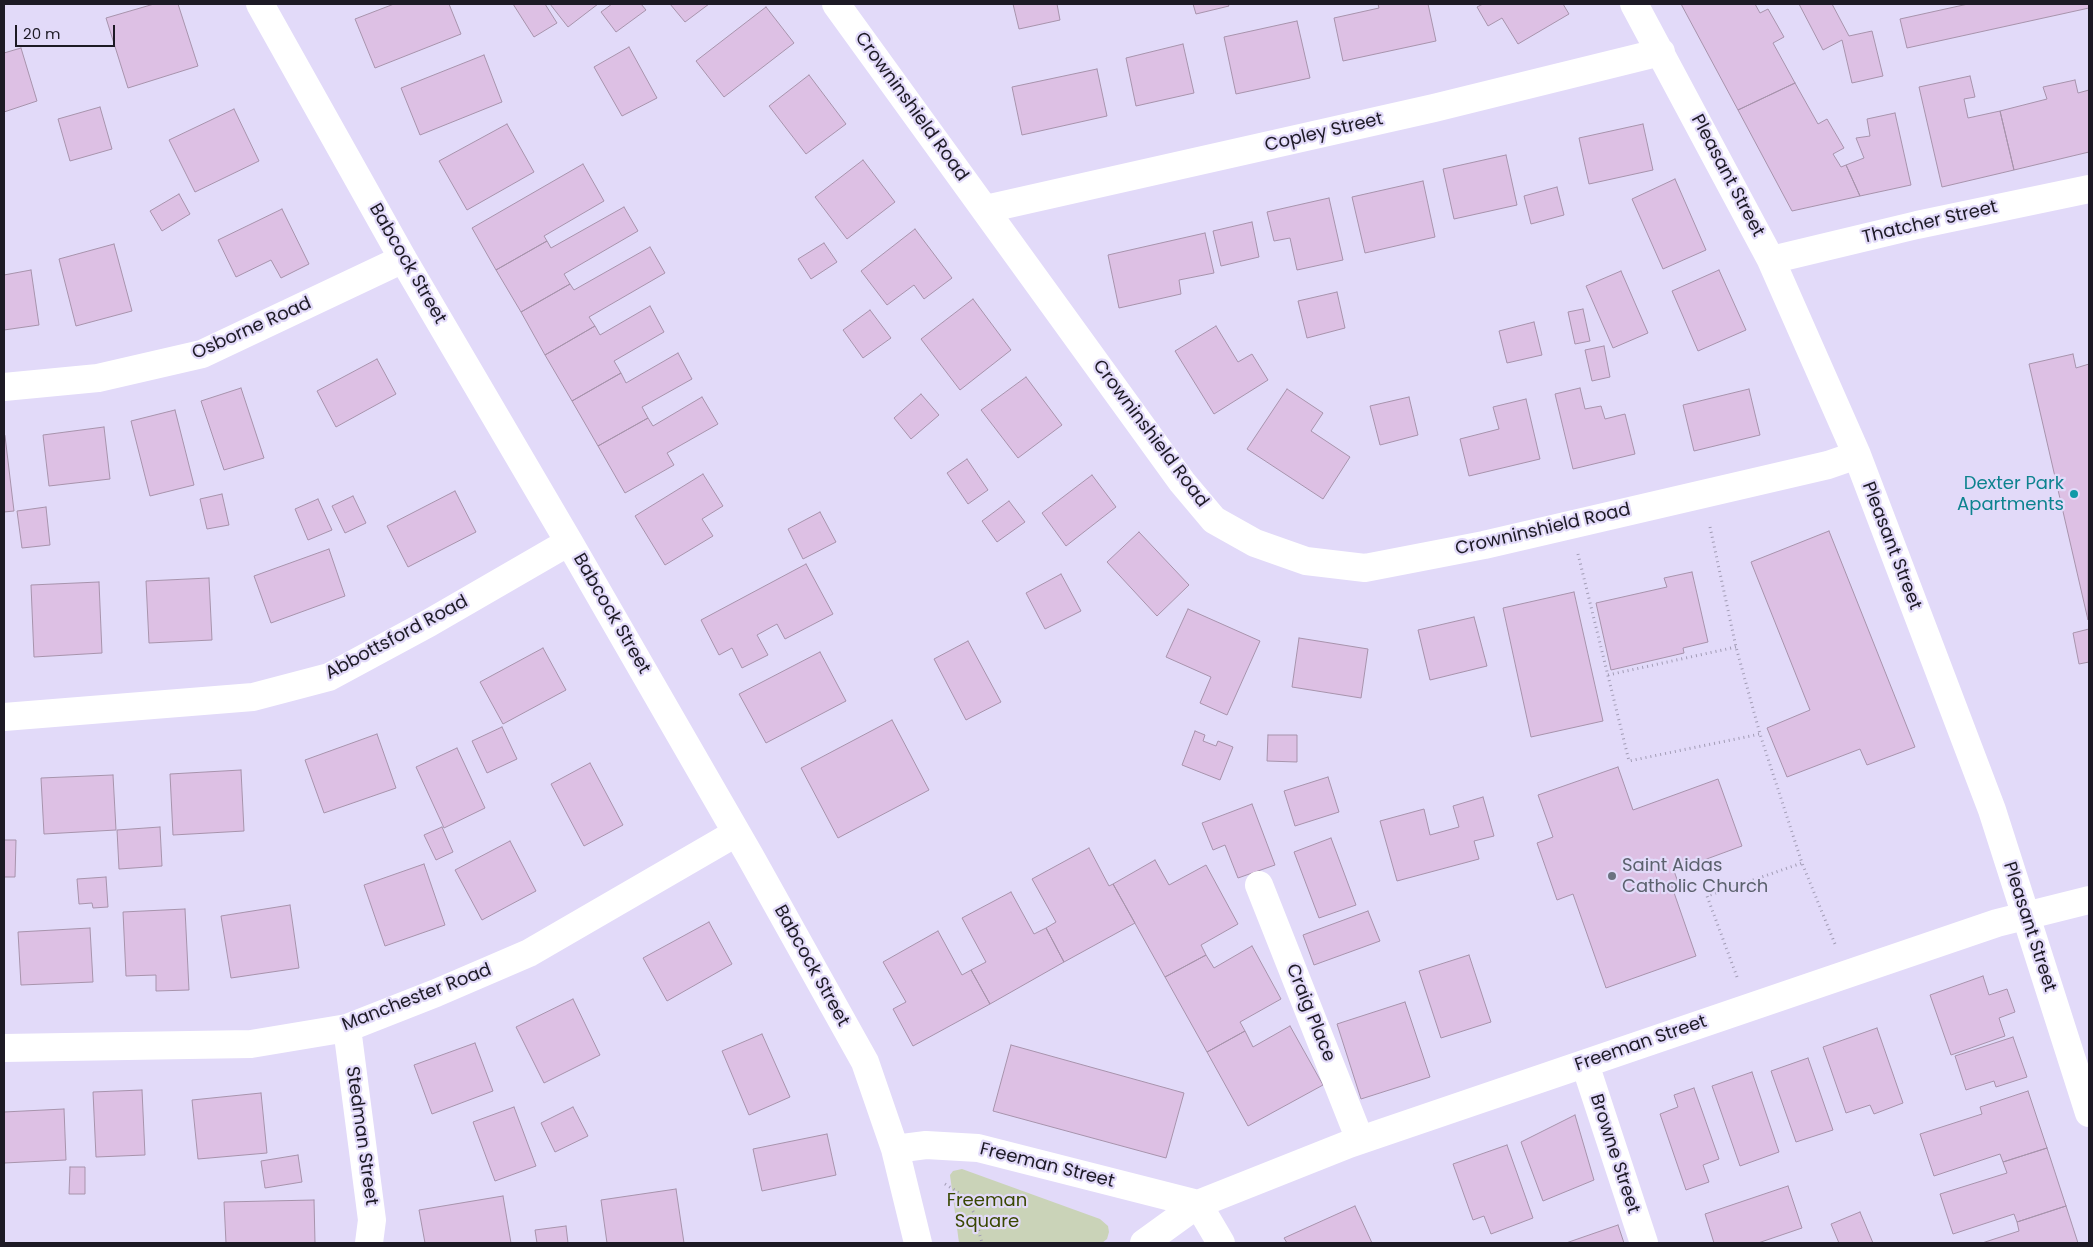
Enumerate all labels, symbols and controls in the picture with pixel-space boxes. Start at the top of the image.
scale bar [18,15,118,47]
text: 20 m [23,23,61,44]
street label: Crowninshield Road [850,28,972,186]
street label: Copley Street [1263,109,1385,157]
street label: Pleasant Street [1686,111,1768,241]
street label: Thatcher Street [1860,197,2000,249]
street label: Babcock Street [364,200,450,328]
street label: Osborne Road [189,293,315,365]
street label: Crowninshield Road [1087,356,1213,512]
place label: Dexter Park Apartments [1957,473,2064,516]
street label: Pleasant Street [1857,479,1925,613]
marker: Dexter Park Apartments [2068,488,2080,500]
street label: Crowninshield Road [1453,499,1633,561]
street label: Babcock Street [568,550,654,678]
street label: Abbottsford Road [322,591,472,685]
place label: Saint Aidas Catholic Church [1622,855,1768,898]
street label: Pleasant Street [1998,859,2060,995]
marker: Saint Aidas Catholic Church [1606,870,1618,882]
street label: Babcock Street [769,901,853,1031]
street label: Manchester Road [339,960,495,1036]
street label: Craig Place [1281,961,1339,1065]
street label: Freeman Street [1572,1011,1710,1077]
street label: Stedman Street [341,1065,381,1207]
street label: Browne Street [1585,1092,1643,1216]
street label: Freeman Street [978,1139,1116,1193]
park label: Freeman Square [947,1190,1027,1232]

